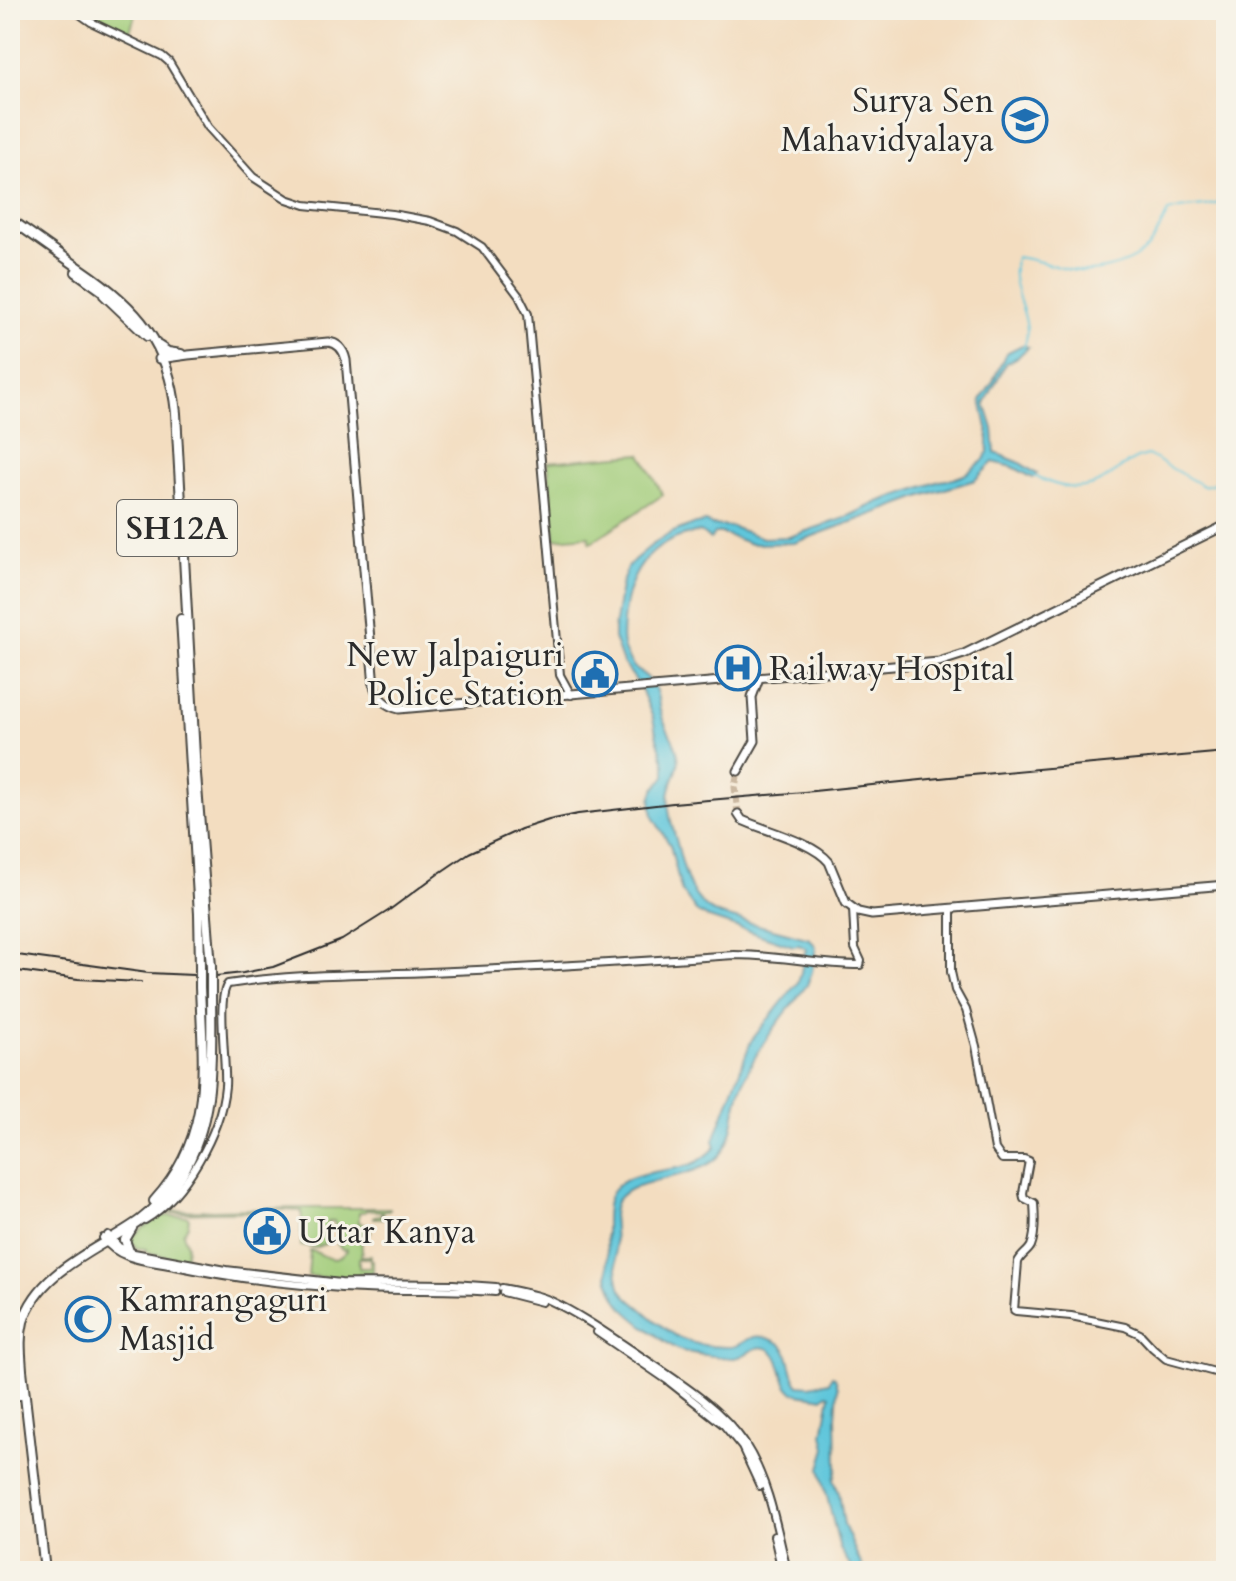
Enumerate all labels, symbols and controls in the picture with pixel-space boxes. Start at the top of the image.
place label: Surya Sen Mahavidyalaya [780,78,994,163]
school or university icon: Surya Sen Mahavidyalaya [1001,96,1049,144]
road number: SH12A [117,500,237,556]
place label: New Jalpaiguri Police Station [346,632,564,717]
hospital icon: Railway Hospital [714,644,762,692]
place label: Railway Hospital [769,646,1015,692]
public building icon: New Jalpaiguri Police Station [571,650,619,698]
public building icon: Uttar Kanya [243,1207,291,1255]
place label: Uttar Kanya [298,1209,476,1255]
place label: Kamrangaguri Masjid [119,1277,328,1362]
mosque icon: Kamrangaguri Masjid [64,1295,112,1343]

